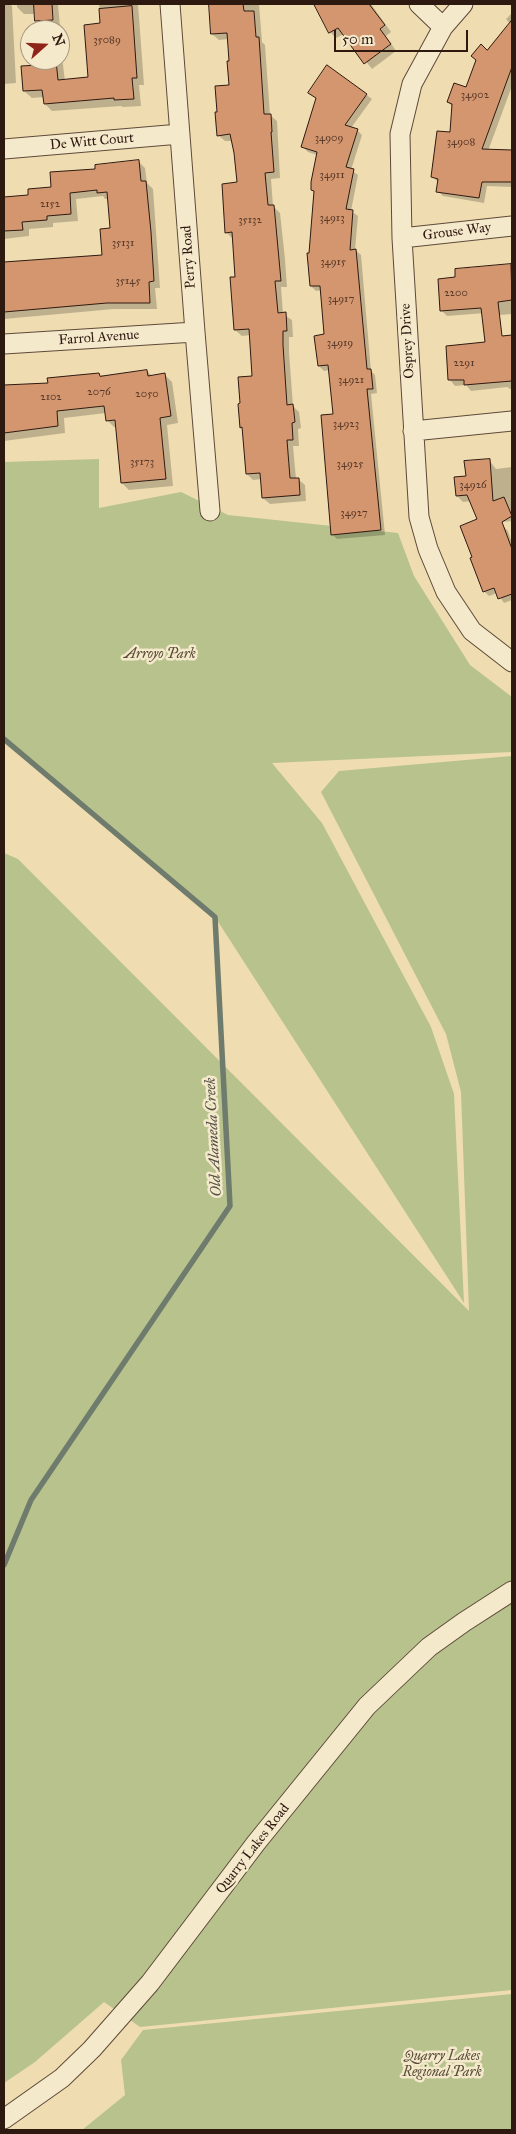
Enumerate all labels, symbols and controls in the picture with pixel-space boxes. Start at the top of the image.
north arrow [20,20,70,70]
scale bar [336,20,470,52]
text: 50 m [342,30,374,48]
text: N [49,32,69,49]
house number: 35089 [93,33,121,47]
house number: 34902 [461,88,489,102]
street label: De Witt Court [49,130,135,154]
house number: 34909 [315,131,343,145]
house number: 34908 [447,135,475,149]
house number: 34911 [319,168,345,182]
house number: 2152 [40,197,60,211]
house number: 34913 [319,211,345,225]
house number: 35132 [238,213,262,227]
street label: Grouse Way [422,219,492,245]
street label: Perry Road [178,225,200,289]
house number: 35131 [112,236,134,250]
house number: 34915 [320,255,346,269]
house number: 35145 [115,274,141,288]
house number: 2200 [444,286,468,300]
house number: 34917 [328,292,354,306]
street label: Osprey Drive [398,303,418,379]
street label: Farrol Avenue [58,327,140,349]
house number: 34919 [327,336,353,350]
house number: 2291 [454,356,474,370]
house number: 34921 [338,373,364,387]
house number: 2076 [87,385,111,399]
house number: 2050 [135,387,159,401]
house number: 2102 [40,390,62,404]
house number: 34923 [333,417,359,431]
house number: 35173 [130,455,154,469]
house number: 34925 [337,457,363,471]
house number: 34926 [459,478,487,492]
house number: 34927 [340,506,368,520]
park label: Arroyo Park [124,647,196,663]
water label: Old Alameda Creek [202,1077,226,1197]
street label: Quarry Lakes Road [213,1801,293,1897]
park label: Quarry Lakes Regional Park [402,2049,482,2082]

